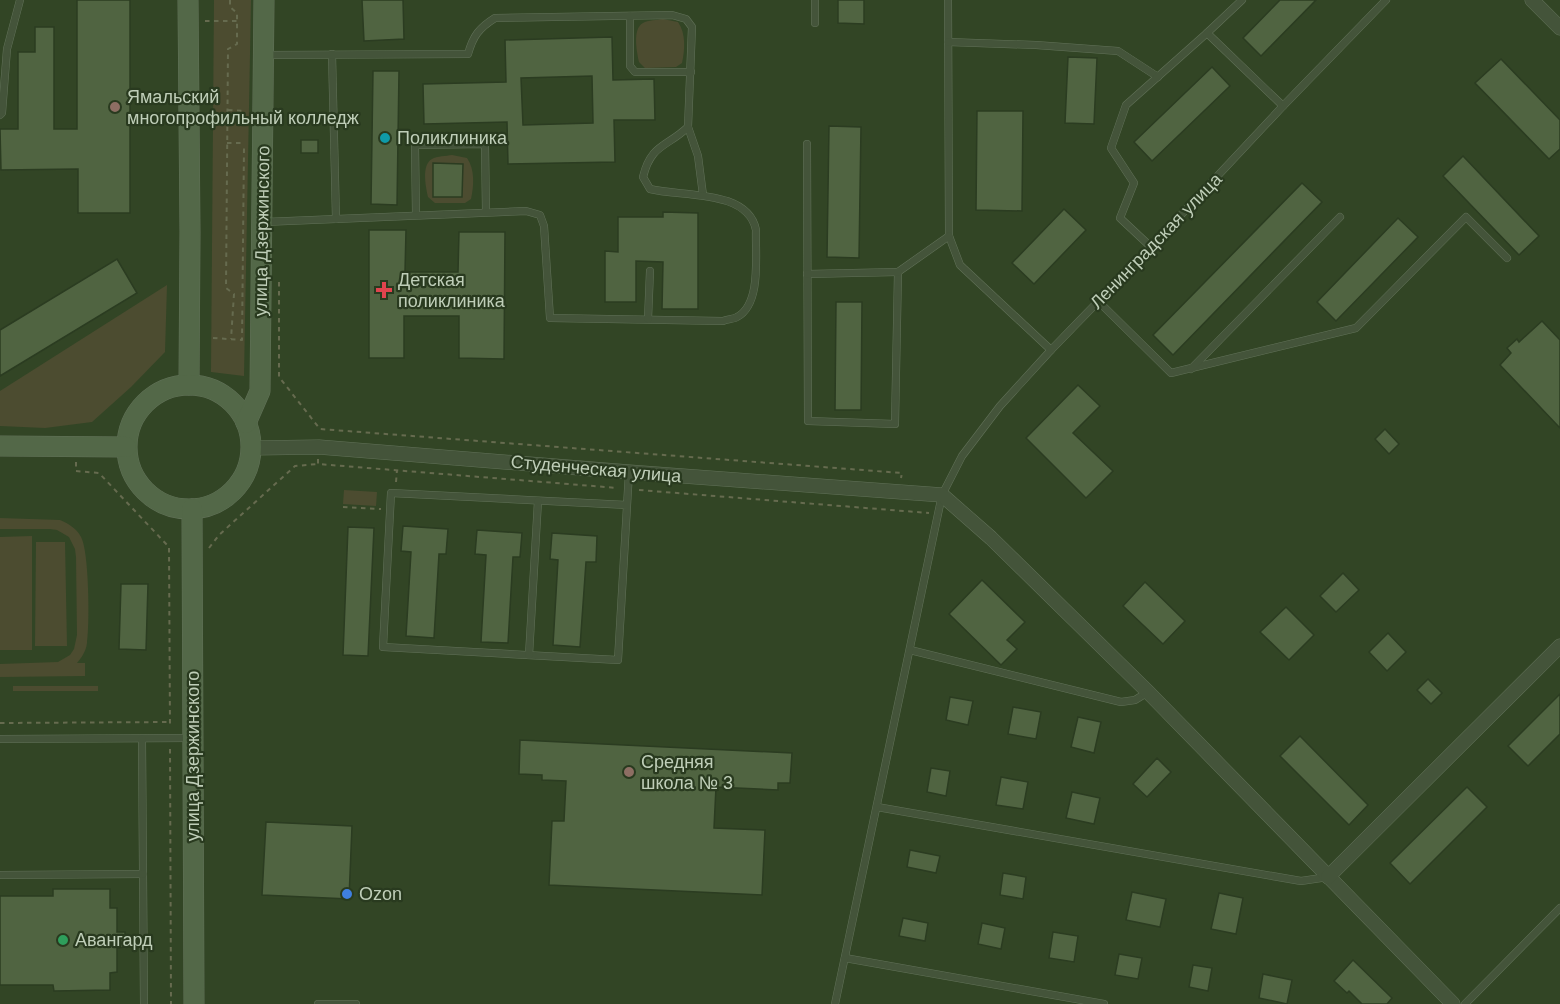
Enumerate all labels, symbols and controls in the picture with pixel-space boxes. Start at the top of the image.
place label: Ямальский многопрофильный колледж [127,87,359,128]
marker: Ямальский многопрофильный колледж [108,100,122,114]
place label: Поликлиника [397,128,508,148]
marker: Поликлиника [378,131,392,145]
street label: улица Дзержинского [251,146,273,316]
street label: Ленинградская улица [1086,168,1227,313]
place label: Детская поликлиника [398,270,506,311]
marker: Детская поликлиника [375,281,393,299]
street label: Студенческая улица [510,452,683,487]
street label: улица Дзержинского [183,671,203,841]
place label: Средняя школа № 3 [641,752,733,793]
marker: Средняя школа № 3 [622,765,636,779]
place label: Ozon [359,884,402,904]
marker: Ozon [340,887,354,901]
place label: Авангард [75,930,153,950]
marker: Авангард [56,933,70,947]

